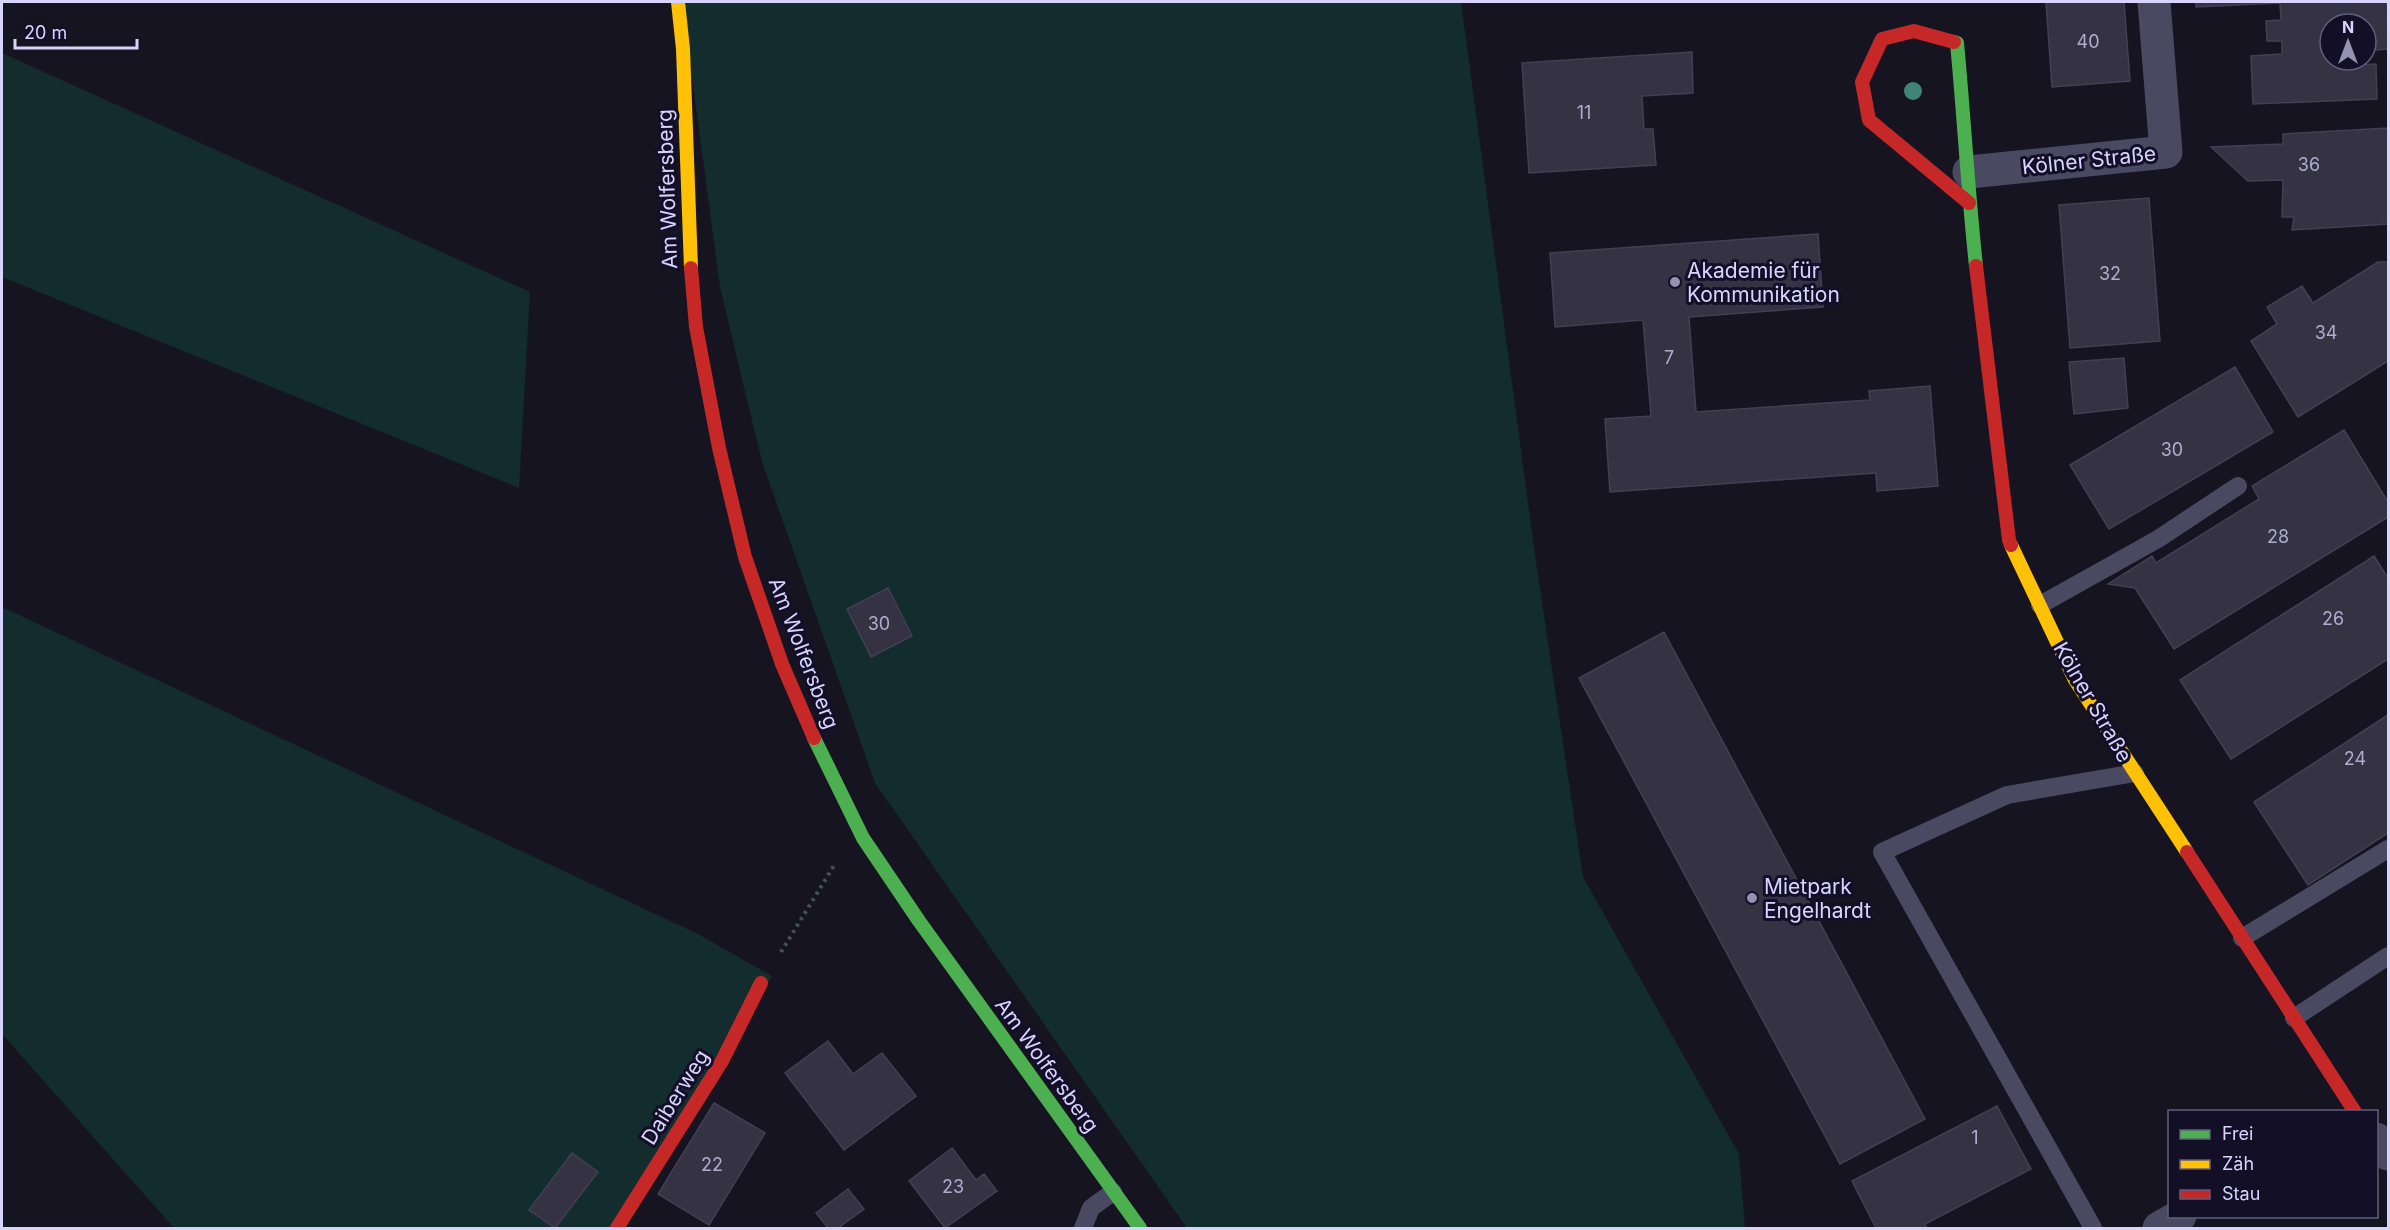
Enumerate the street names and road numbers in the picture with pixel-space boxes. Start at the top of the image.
street label: Am Wolfersberg [652,109,682,269]
street label: Kölner Straße [2021,141,2157,179]
street label: Am Wolfersberg [764,574,844,732]
street label: Kölner Straße [2049,637,2137,767]
street label: Am Wolfersberg [990,993,1104,1137]
street label: Daiberweg [636,1045,714,1149]

